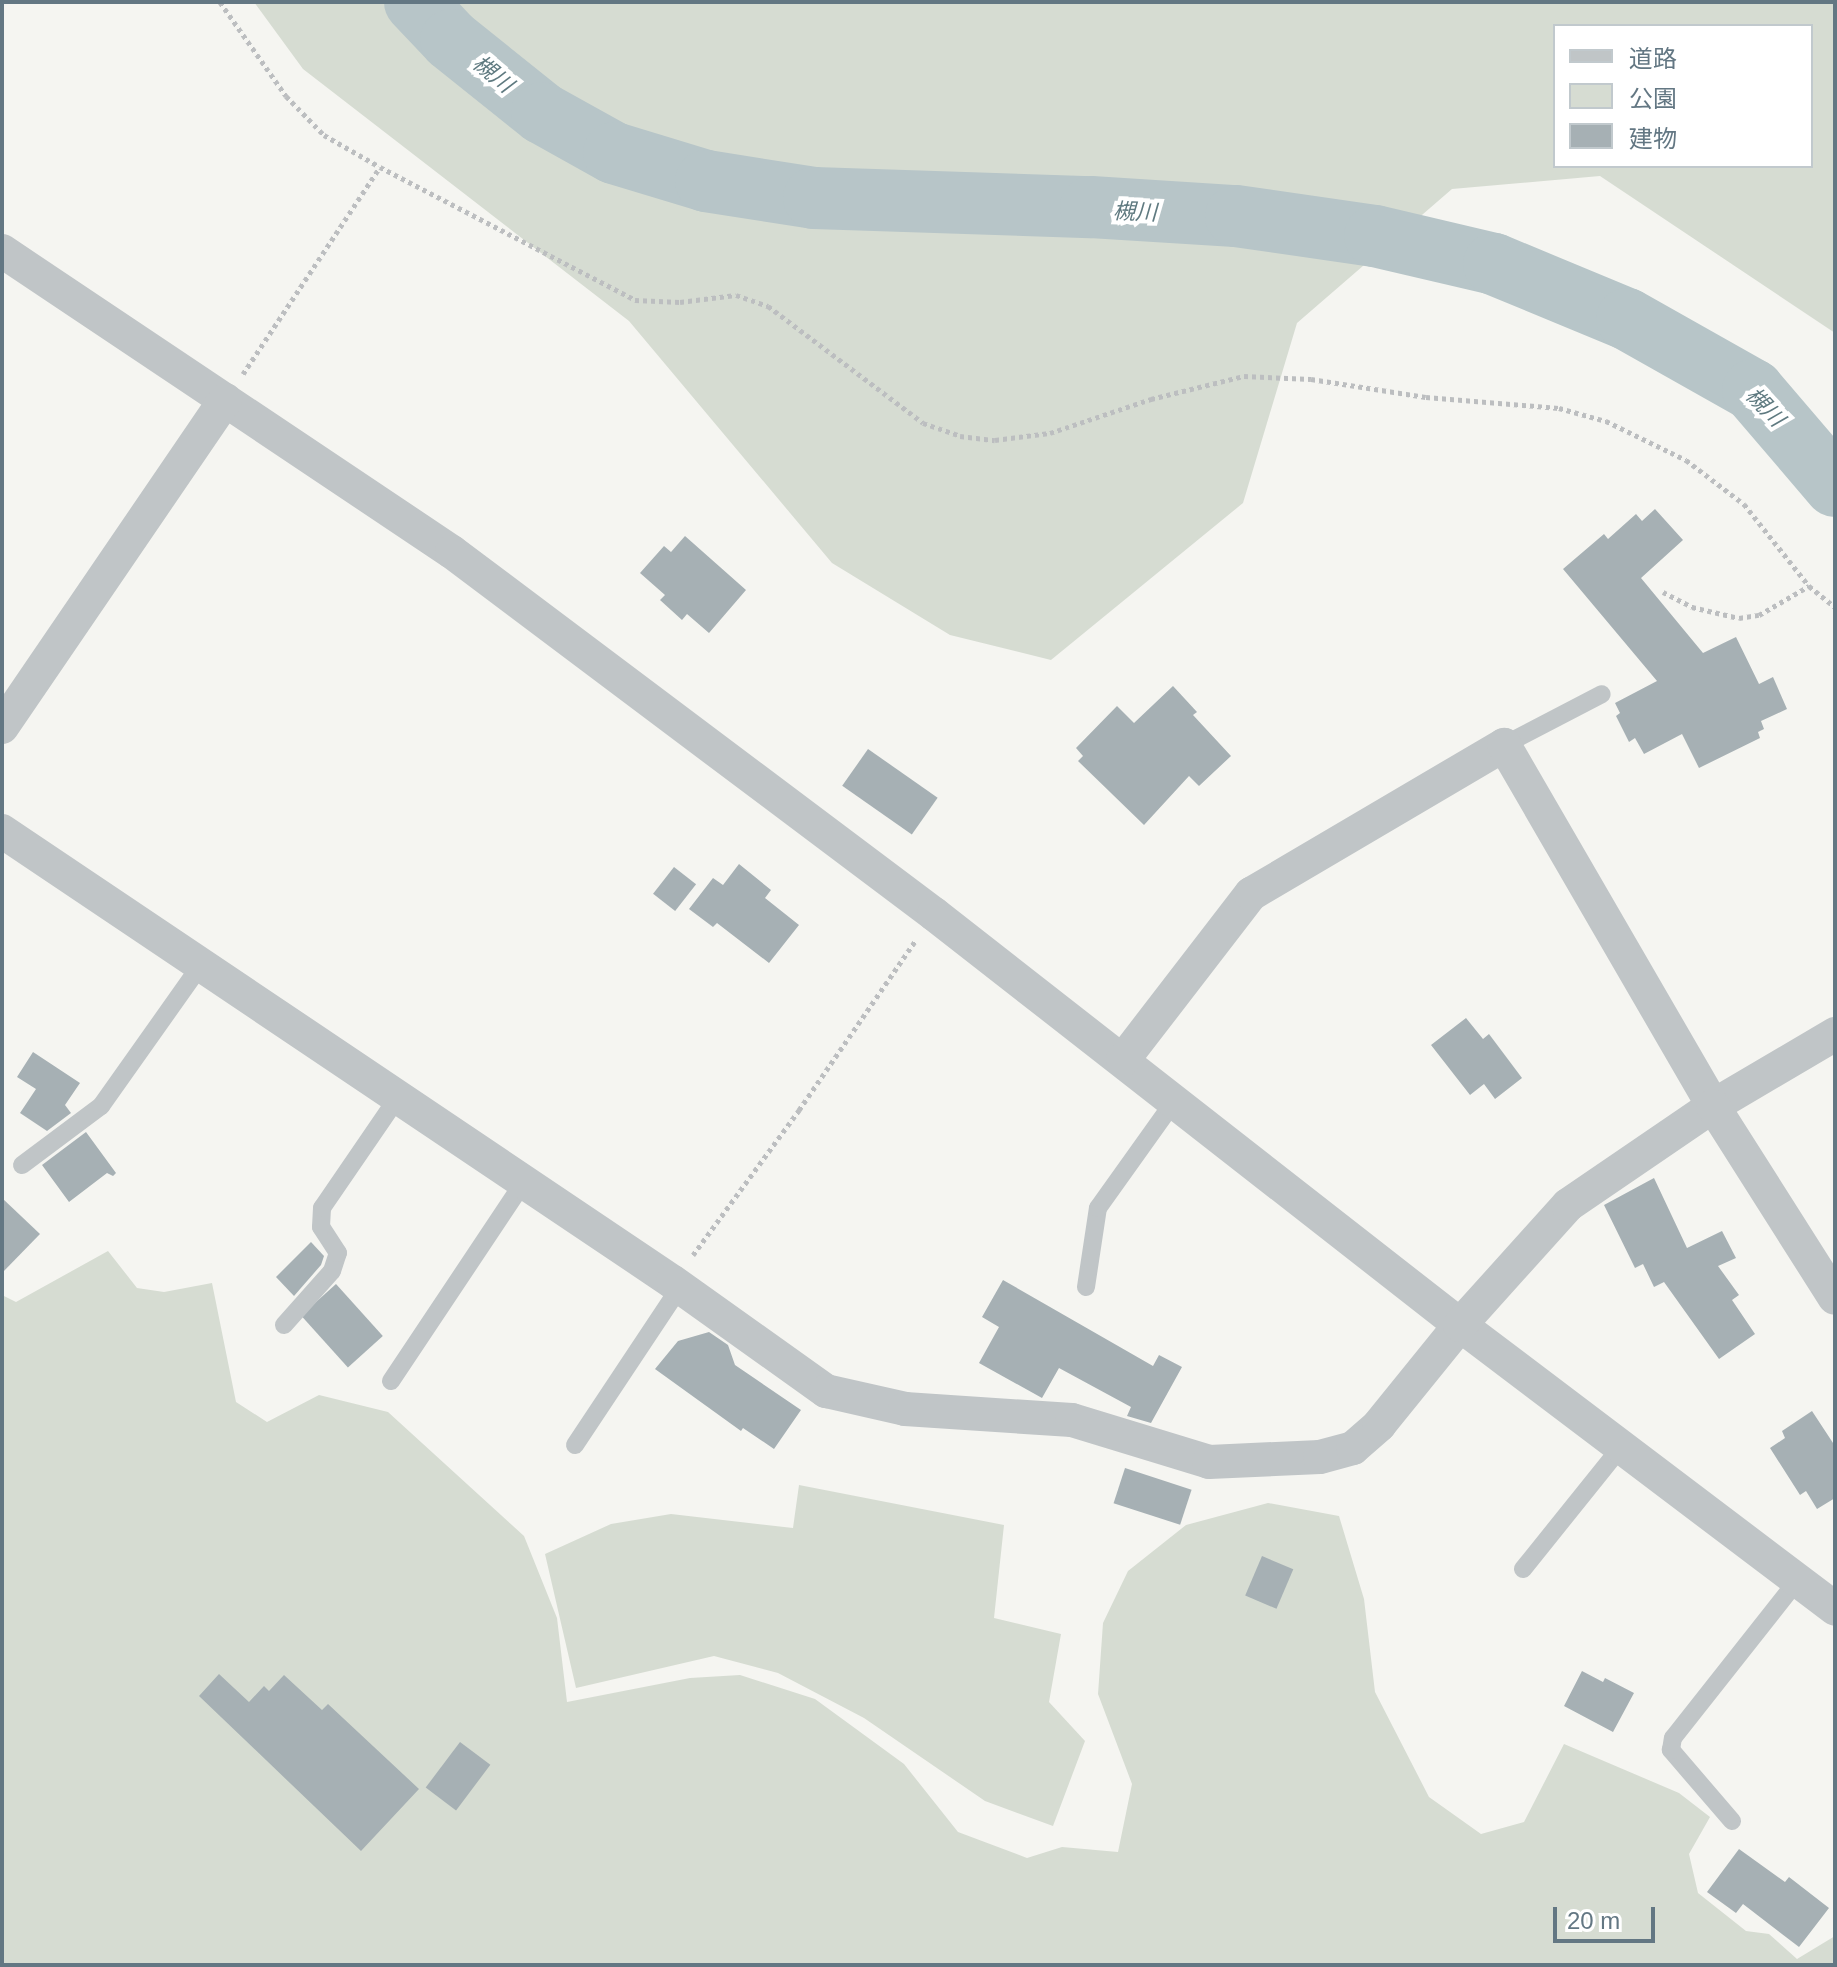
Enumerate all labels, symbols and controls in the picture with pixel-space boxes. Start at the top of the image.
legend [1553,24,1813,168]
text: 道路 [1629,45,1677,72]
water label: 槻川 [468,50,518,98]
text: 公園 [1629,85,1677,112]
text: 建物 [1629,125,1677,152]
water label: 槻川 [1113,198,1157,226]
water label: 槻川 [1740,382,1790,432]
scale bar [1557,1891,1659,1941]
text: 20 m [1567,1907,1620,1934]

